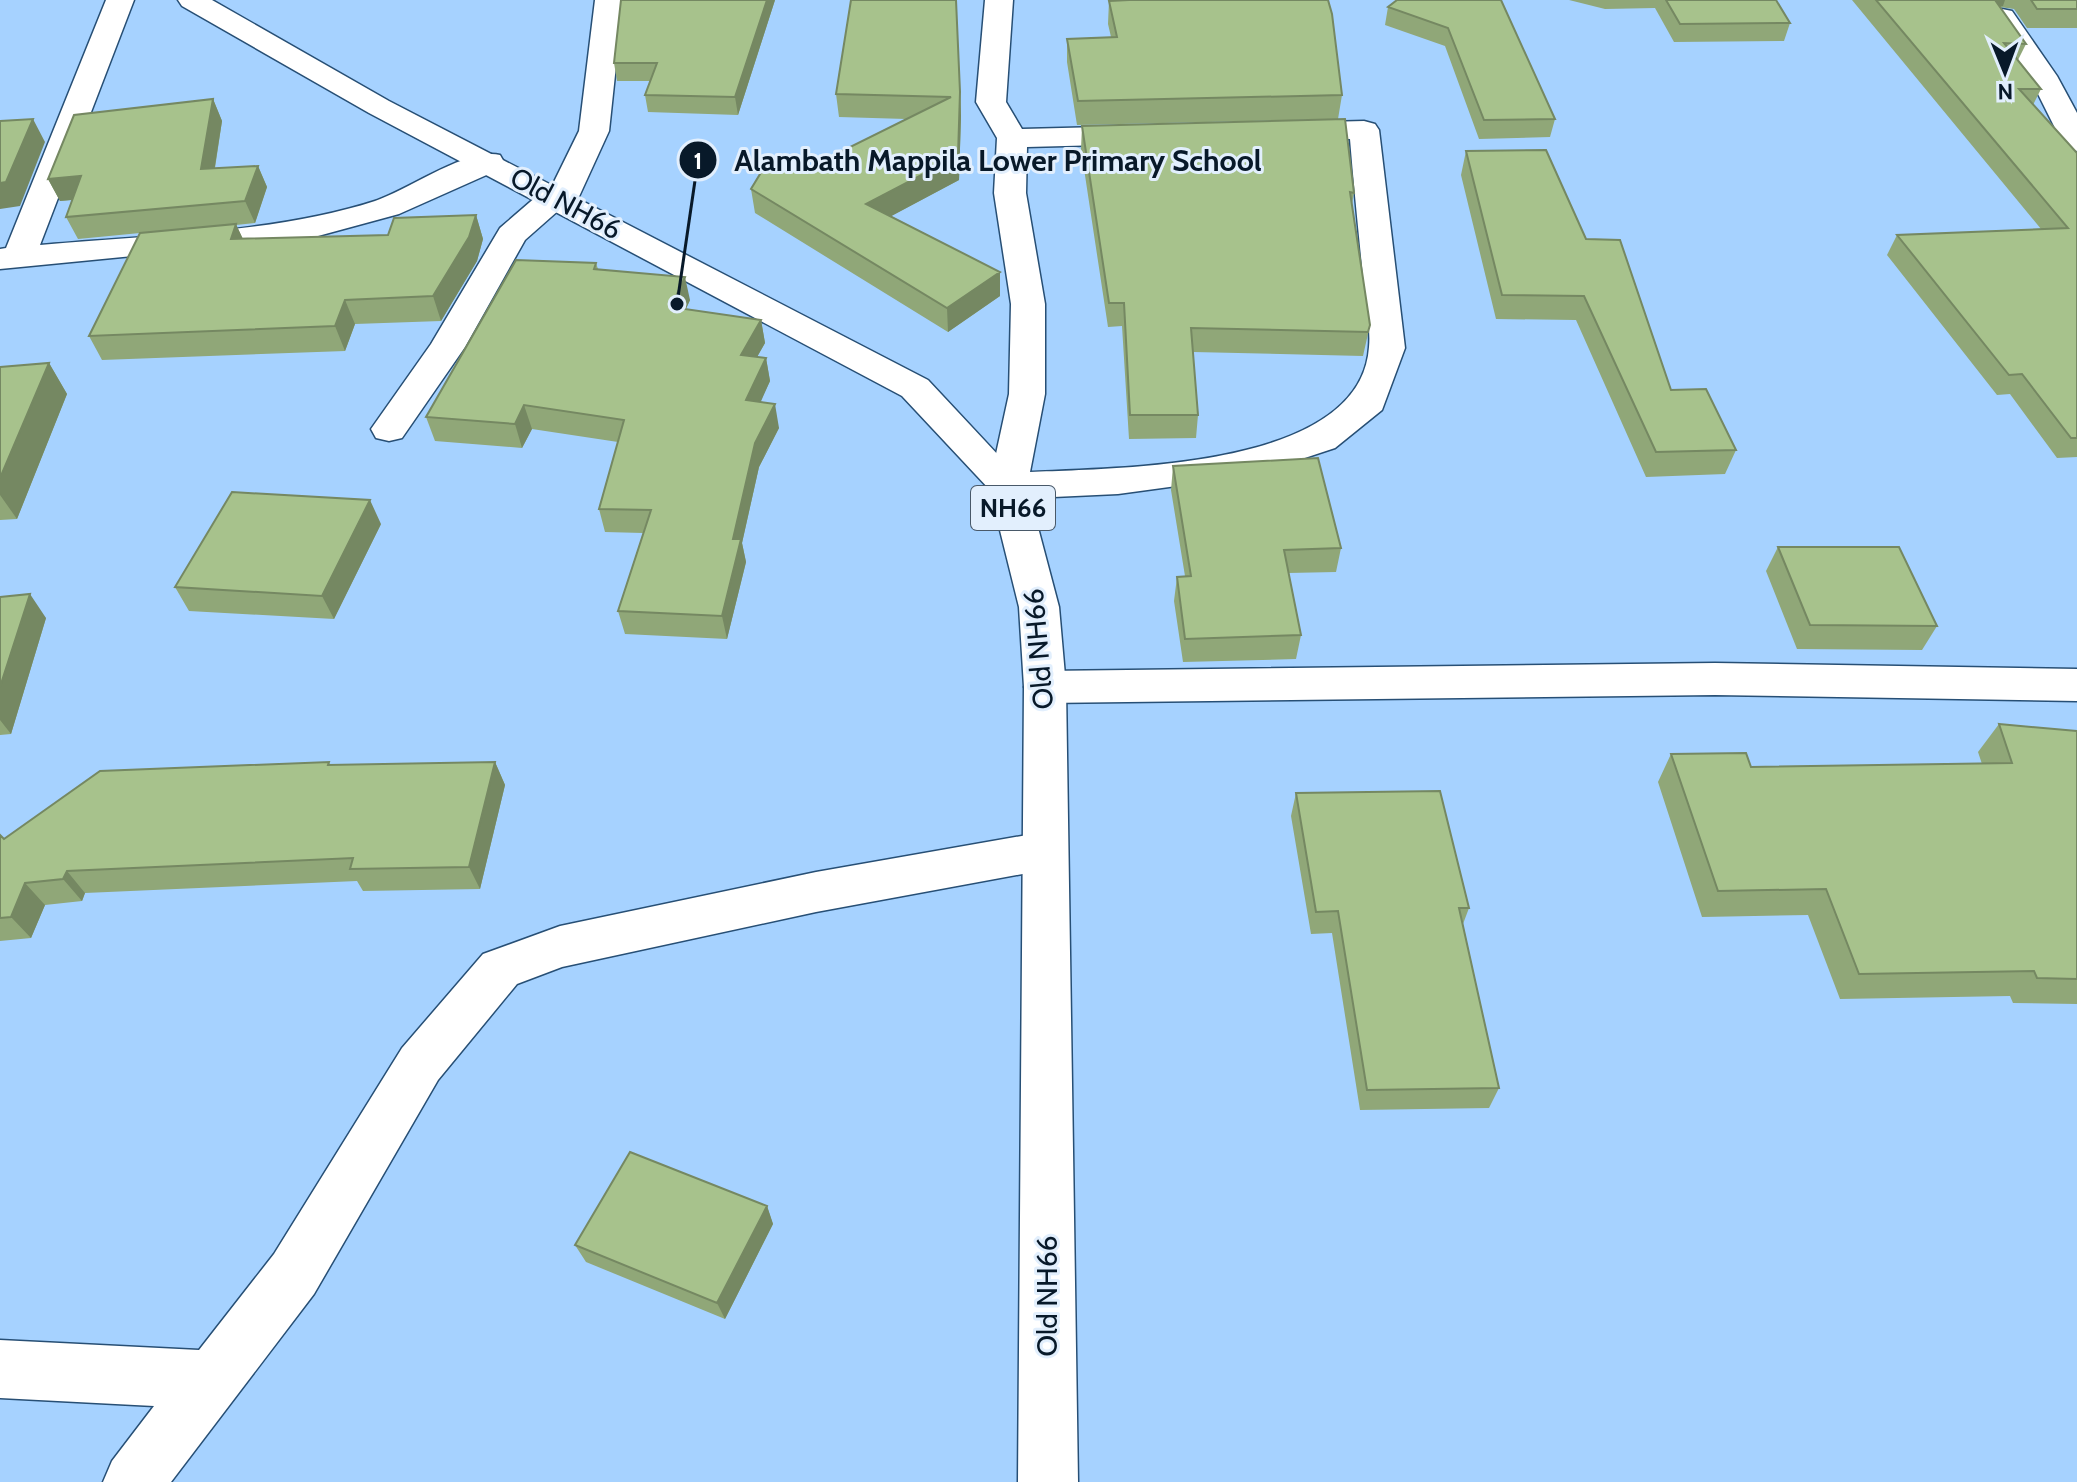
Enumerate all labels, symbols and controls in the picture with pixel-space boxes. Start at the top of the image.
north arrow [1965,32,2045,112]
text: N [1997,78,2013,105]
callout: Alambath Mappila Lower Primary School [678,133,1278,187]
text: Alambath Mappila Lower Primary School [734,142,1262,179]
text: 1 [694,146,702,175]
street label: Old NH66 [505,160,627,246]
road number: NH66 [971,486,1055,530]
street label: Old NH66 [1016,587,1060,711]
street label: Old NH66 [1030,1236,1064,1357]

